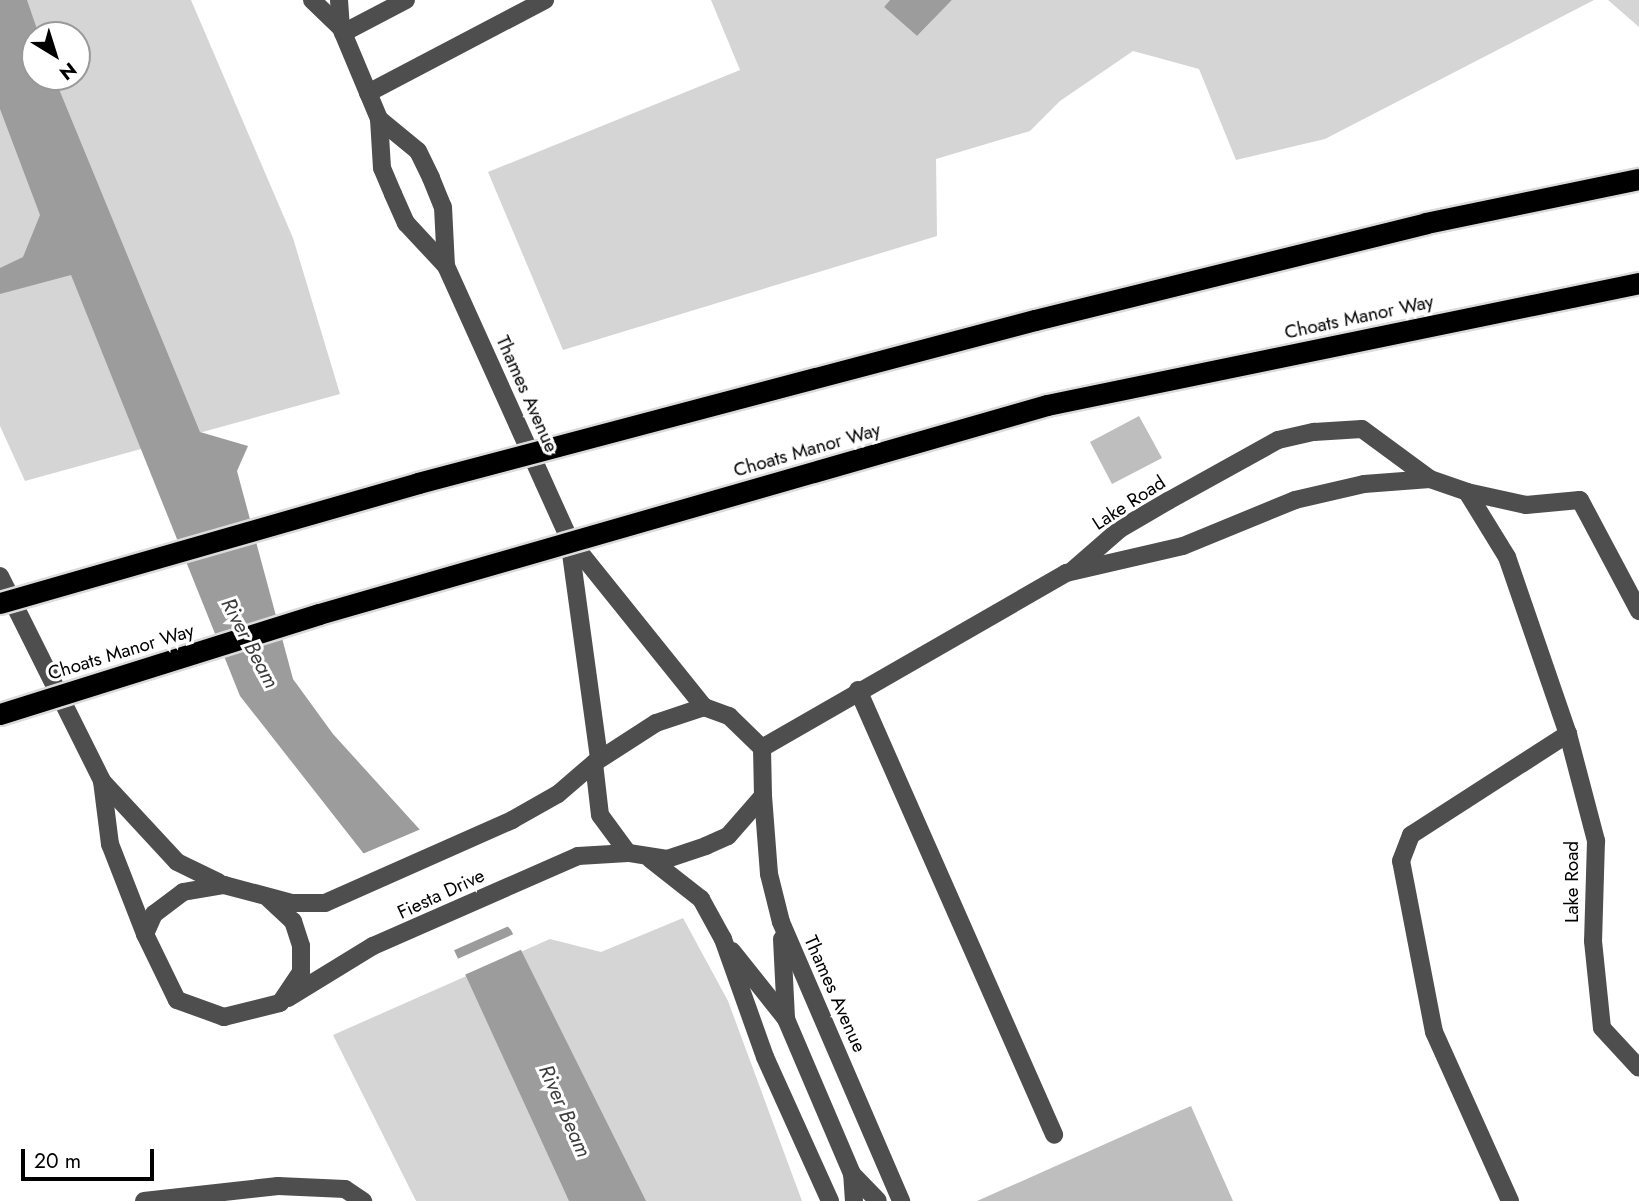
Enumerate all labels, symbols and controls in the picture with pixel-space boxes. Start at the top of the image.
north arrow [21,21,91,91]
text: N [54,56,82,87]
street label: Choats Manor Way [1282,290,1436,344]
street label: Thames Avenue [491,332,563,456]
street label: Choats Manor Way [731,418,883,482]
street label: Lake Road [1088,471,1170,535]
water label: River Beam [216,594,284,692]
street label: Choats Manor Way [45,619,197,685]
street label: Lake Road [1561,841,1583,923]
street label: Fiesta Drive [394,864,488,924]
street label: Thames Avenue [799,932,871,1056]
water label: River Beam [533,1061,597,1161]
scale bar [24,1134,158,1178]
text: 20 m [34,1146,81,1176]

